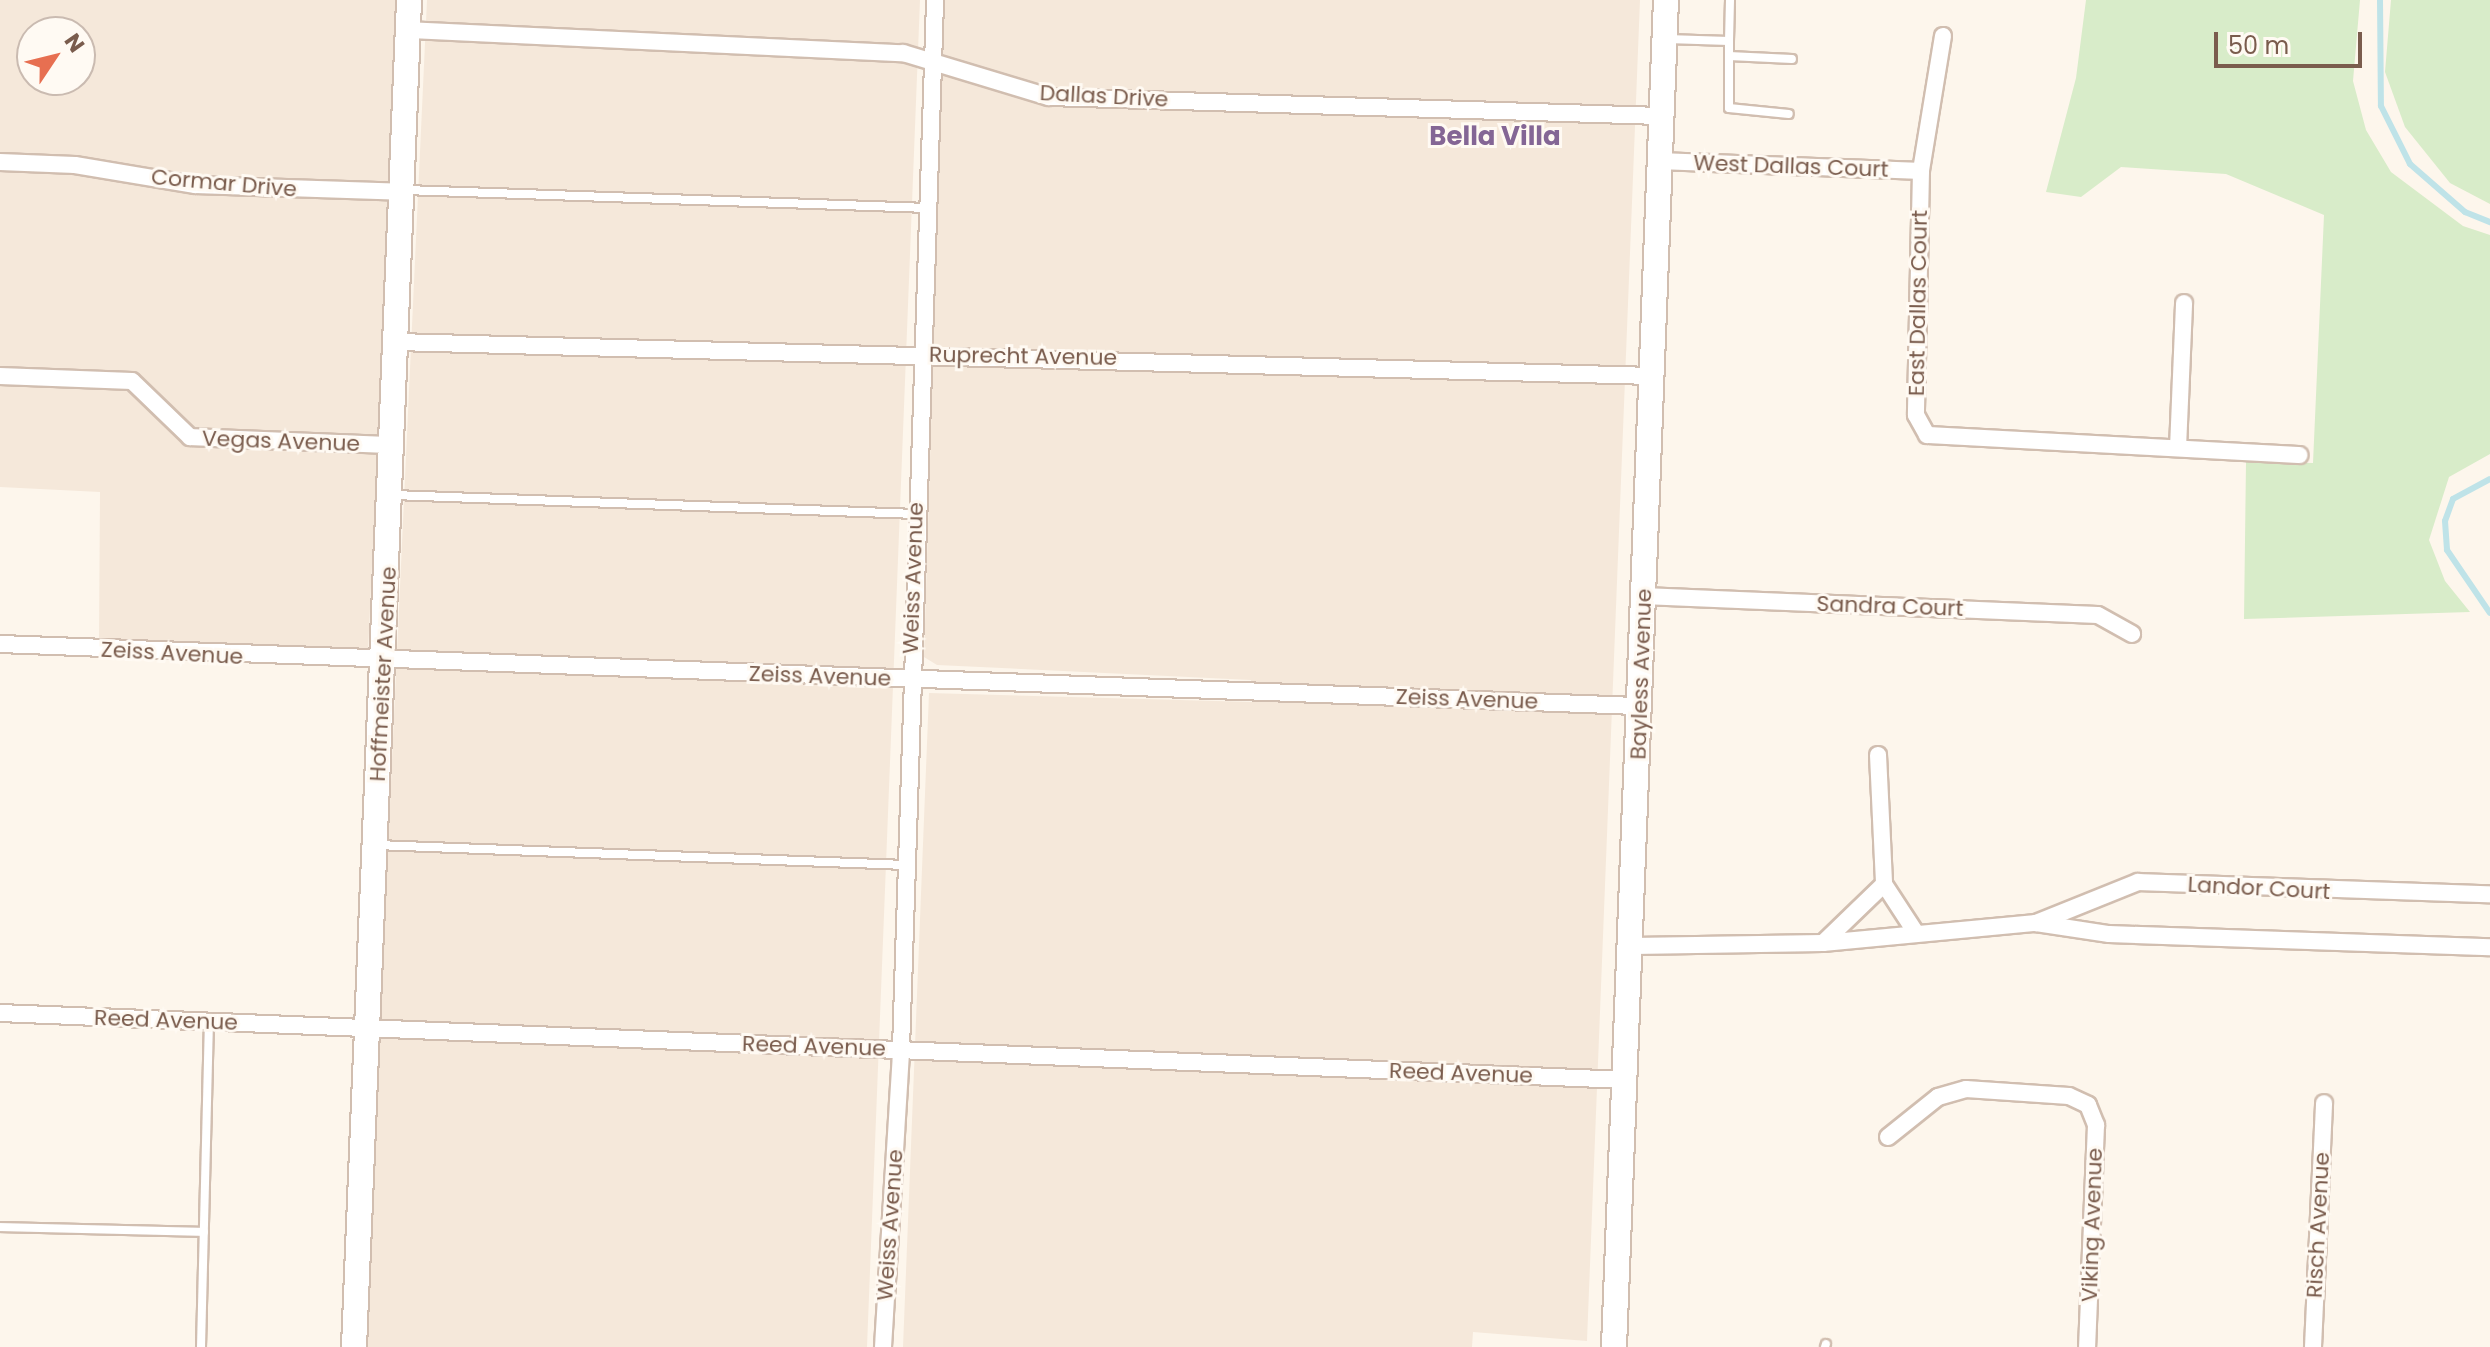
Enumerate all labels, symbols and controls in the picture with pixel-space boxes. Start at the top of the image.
north arrow [16,16,96,96]
scale bar [2218,16,2366,66]
text: N [57,27,92,59]
text: 50 m [2228,29,2289,62]
street label: Dallas Drive [1039,79,1169,113]
district label: Bella Villa [1429,121,1561,153]
street label: West Dallas Court [1693,149,1889,183]
street label: Cormar Drive [150,163,298,203]
street label: East Dallas Court [1903,210,1933,396]
street label: Ruprecht Avenue [929,341,1117,371]
street label: Vegas Avenue [201,425,361,457]
street label: Weiss Avenue [897,502,929,654]
street label: Hoffmeister Avenue [364,566,402,782]
street label: Bayless Avenue [1625,588,1657,760]
street label: Sandra Court [1816,590,1964,622]
street label: Zeiss Avenue [100,636,244,670]
street label: Zeiss Avenue [748,660,892,692]
street label: Zeiss Avenue [1395,683,1539,715]
street label: Landor Court [2187,871,2331,905]
street label: Reed Avenue [94,1004,238,1036]
street label: Reed Avenue [742,1030,886,1062]
street label: Reed Avenue [1389,1057,1533,1089]
street label: Viking Avenue [2076,1147,2108,1303]
street label: Weiss Avenue [872,1148,908,1302]
street label: Risch Avenue [2301,1151,2335,1299]

